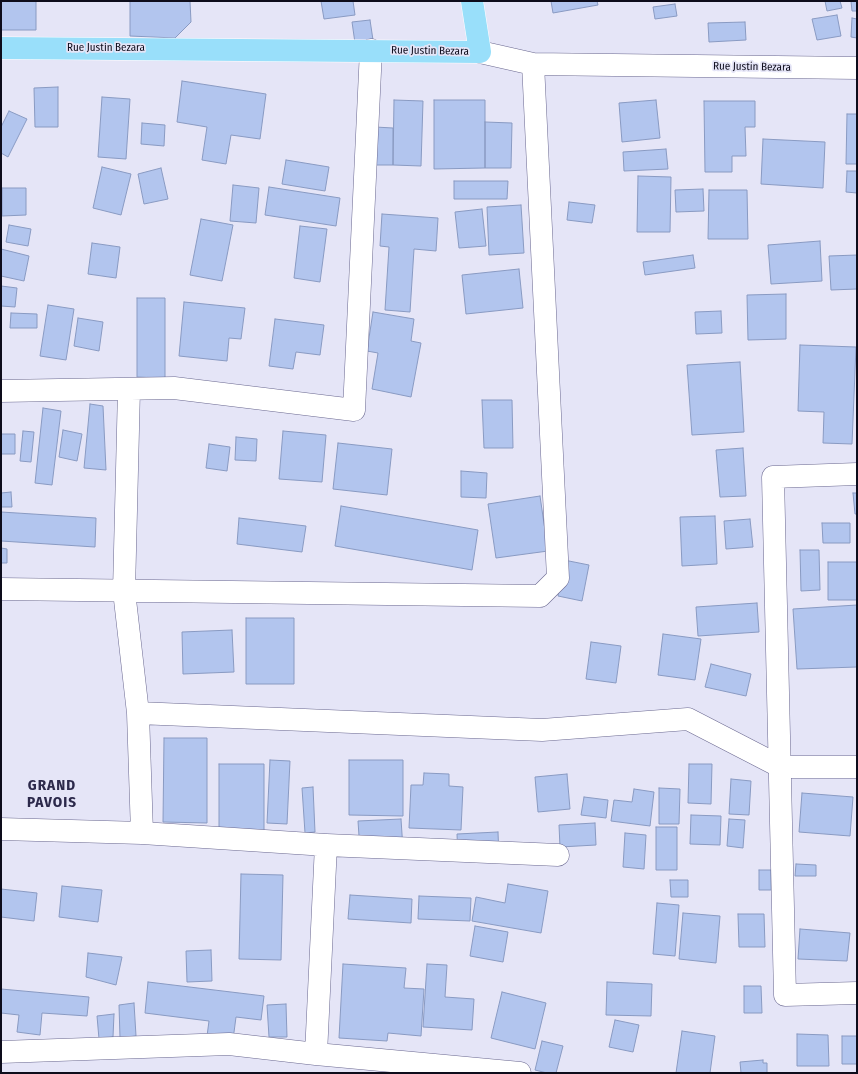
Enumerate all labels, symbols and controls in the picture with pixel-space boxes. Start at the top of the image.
street label: Rue Justin Bezara [67,41,145,55]
street label: Rue Justin Bezara [391,44,469,58]
street label: Rue Justin Bezara [713,60,791,74]
district label: GRAND PAVOIS [27,777,77,812]

